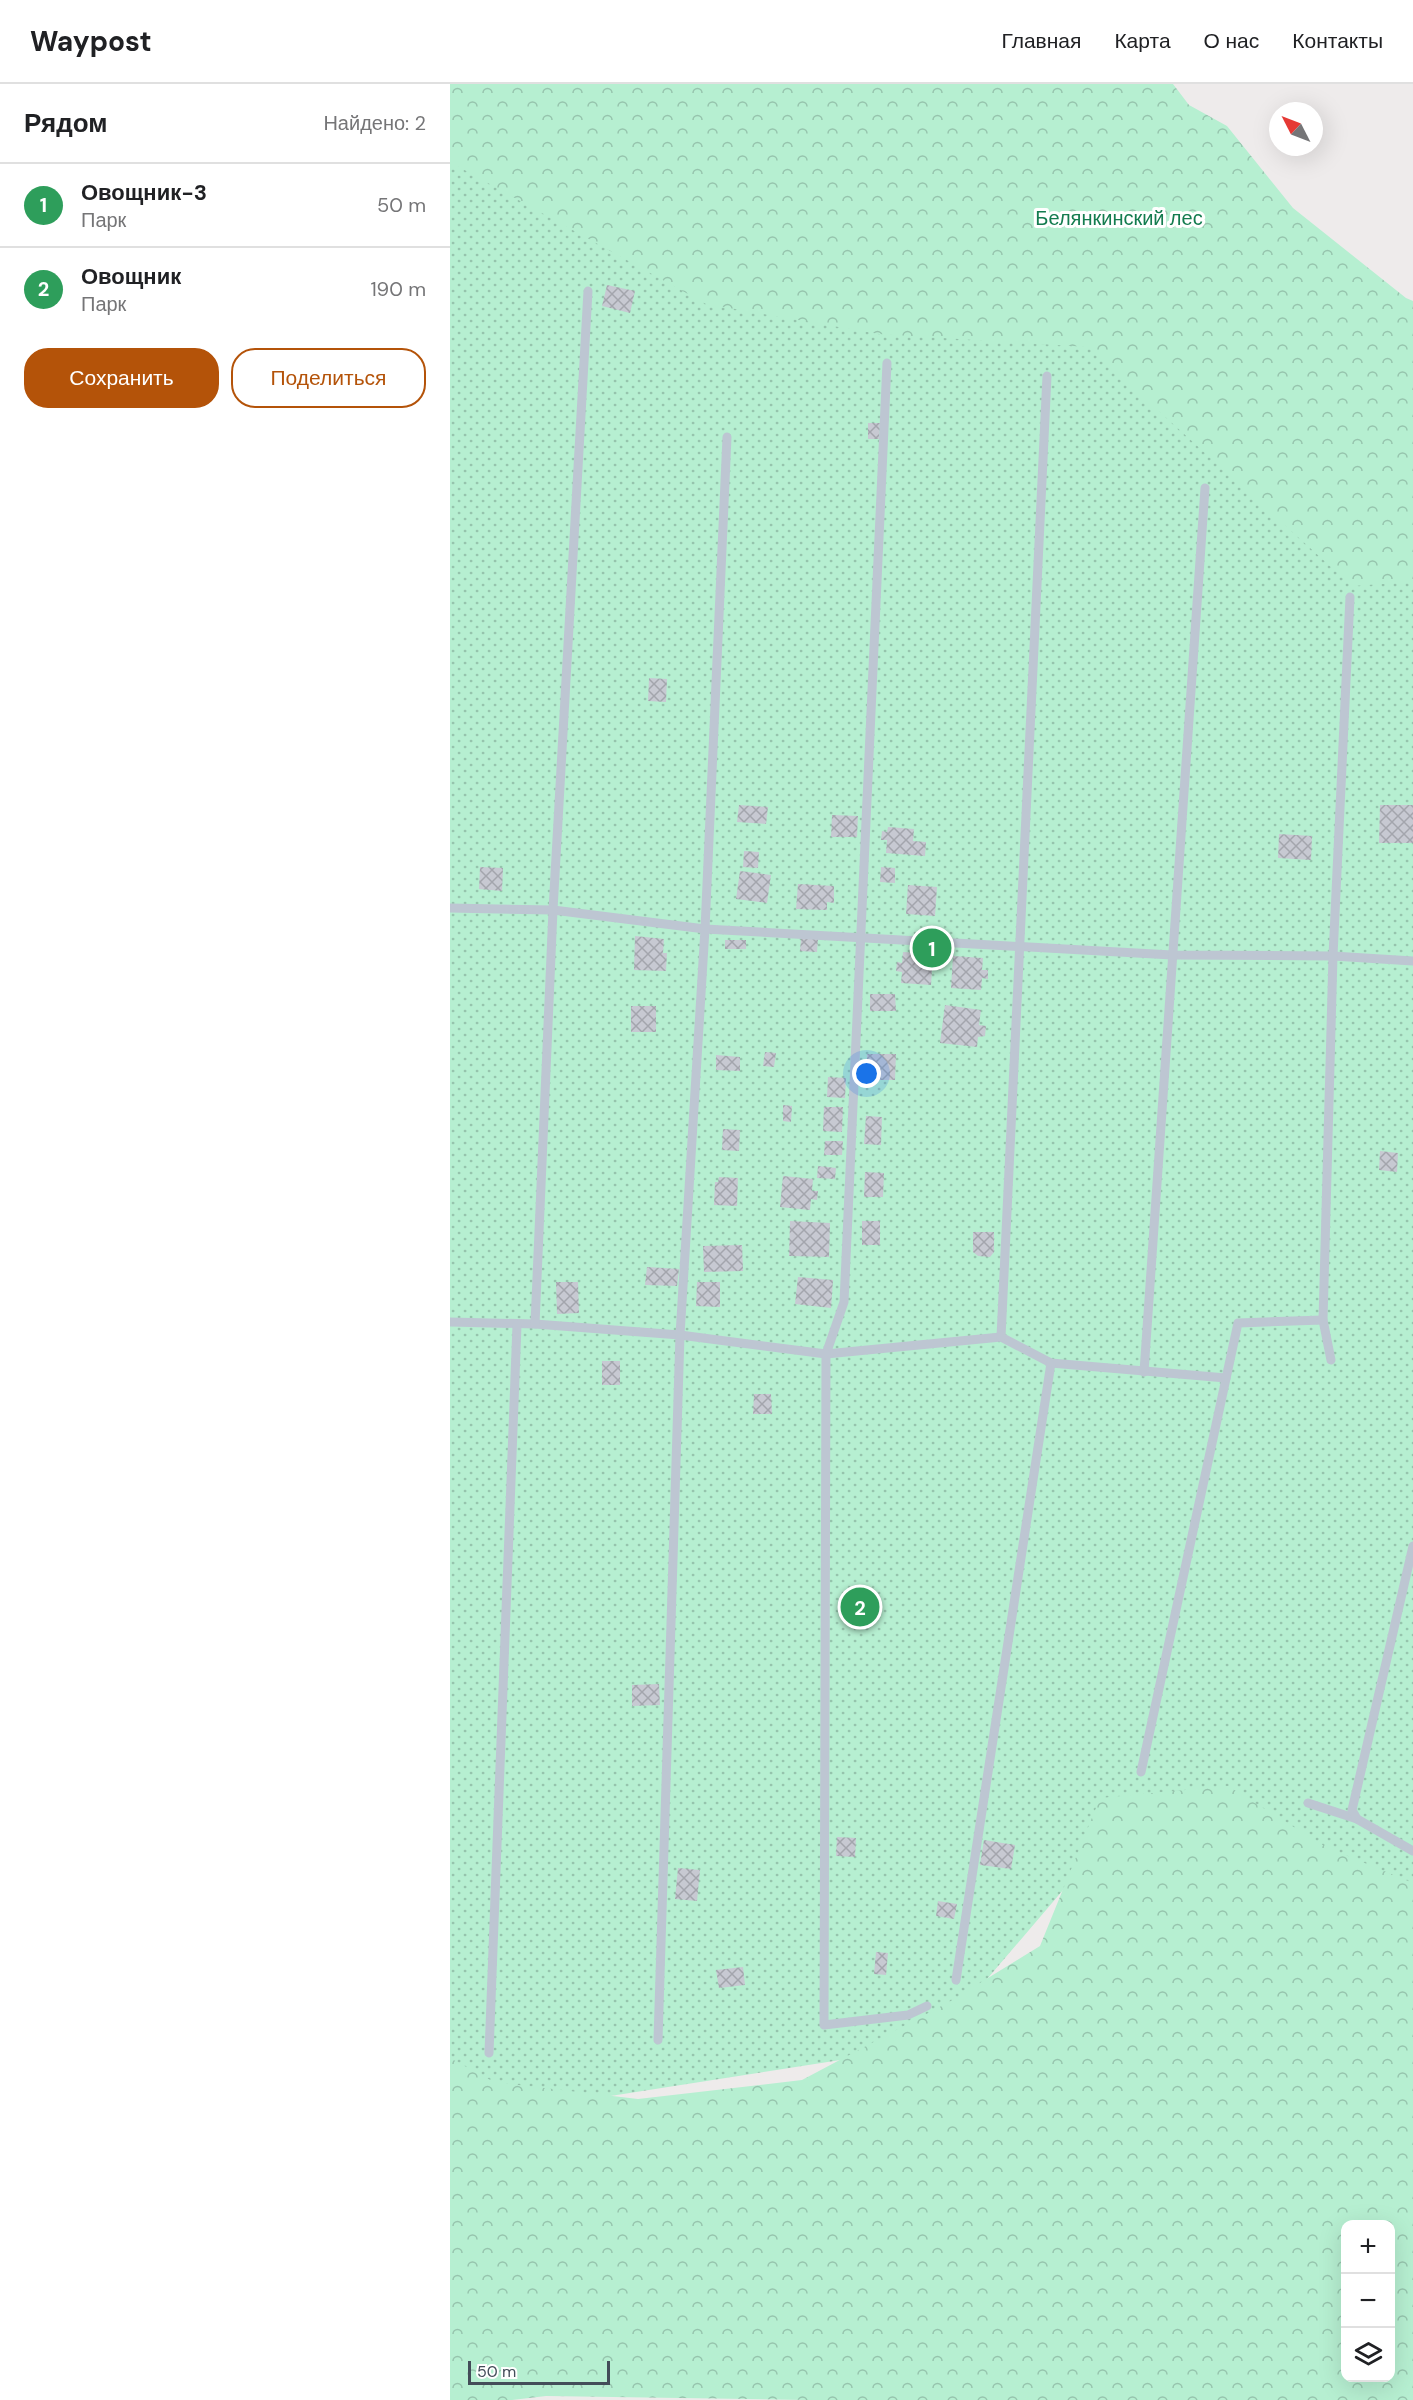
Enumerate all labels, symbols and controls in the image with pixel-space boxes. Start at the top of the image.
text: Waypost [30,23,152,60]
text: Главная [1001,27,1081,55]
text: Карта [1114,27,1171,55]
text: О нас [1204,27,1259,55]
text: Контакты [1292,27,1383,55]
north arrow [1269,102,1323,156]
text: Рядом [24,106,107,140]
text: Найдено: 2 [323,110,426,136]
text: Овощник-3 [81,178,207,207]
text: 1 [40,192,47,218]
text: 50 m [377,192,426,218]
park label: Белянкинский лес [1035,205,1203,231]
text: Парк [81,207,126,233]
text: Овощник [81,262,181,291]
text: 2 [38,276,49,302]
text: 190 m [370,276,426,302]
text: Парк [81,291,126,317]
button: Сохранить [24,348,219,408]
button: Поделиться [231,348,426,408]
pin: 1 [912,926,952,970]
your location [852,1059,881,1088]
pin: 2 [840,1584,880,1630]
map controls [1341,2220,1395,2382]
button: + [1341,2220,1395,2274]
button: − [1341,2274,1395,2328]
button: layers [1341,2328,1395,2382]
scale bar [468,2358,610,2386]
text: 50 m [477,2361,516,2382]

